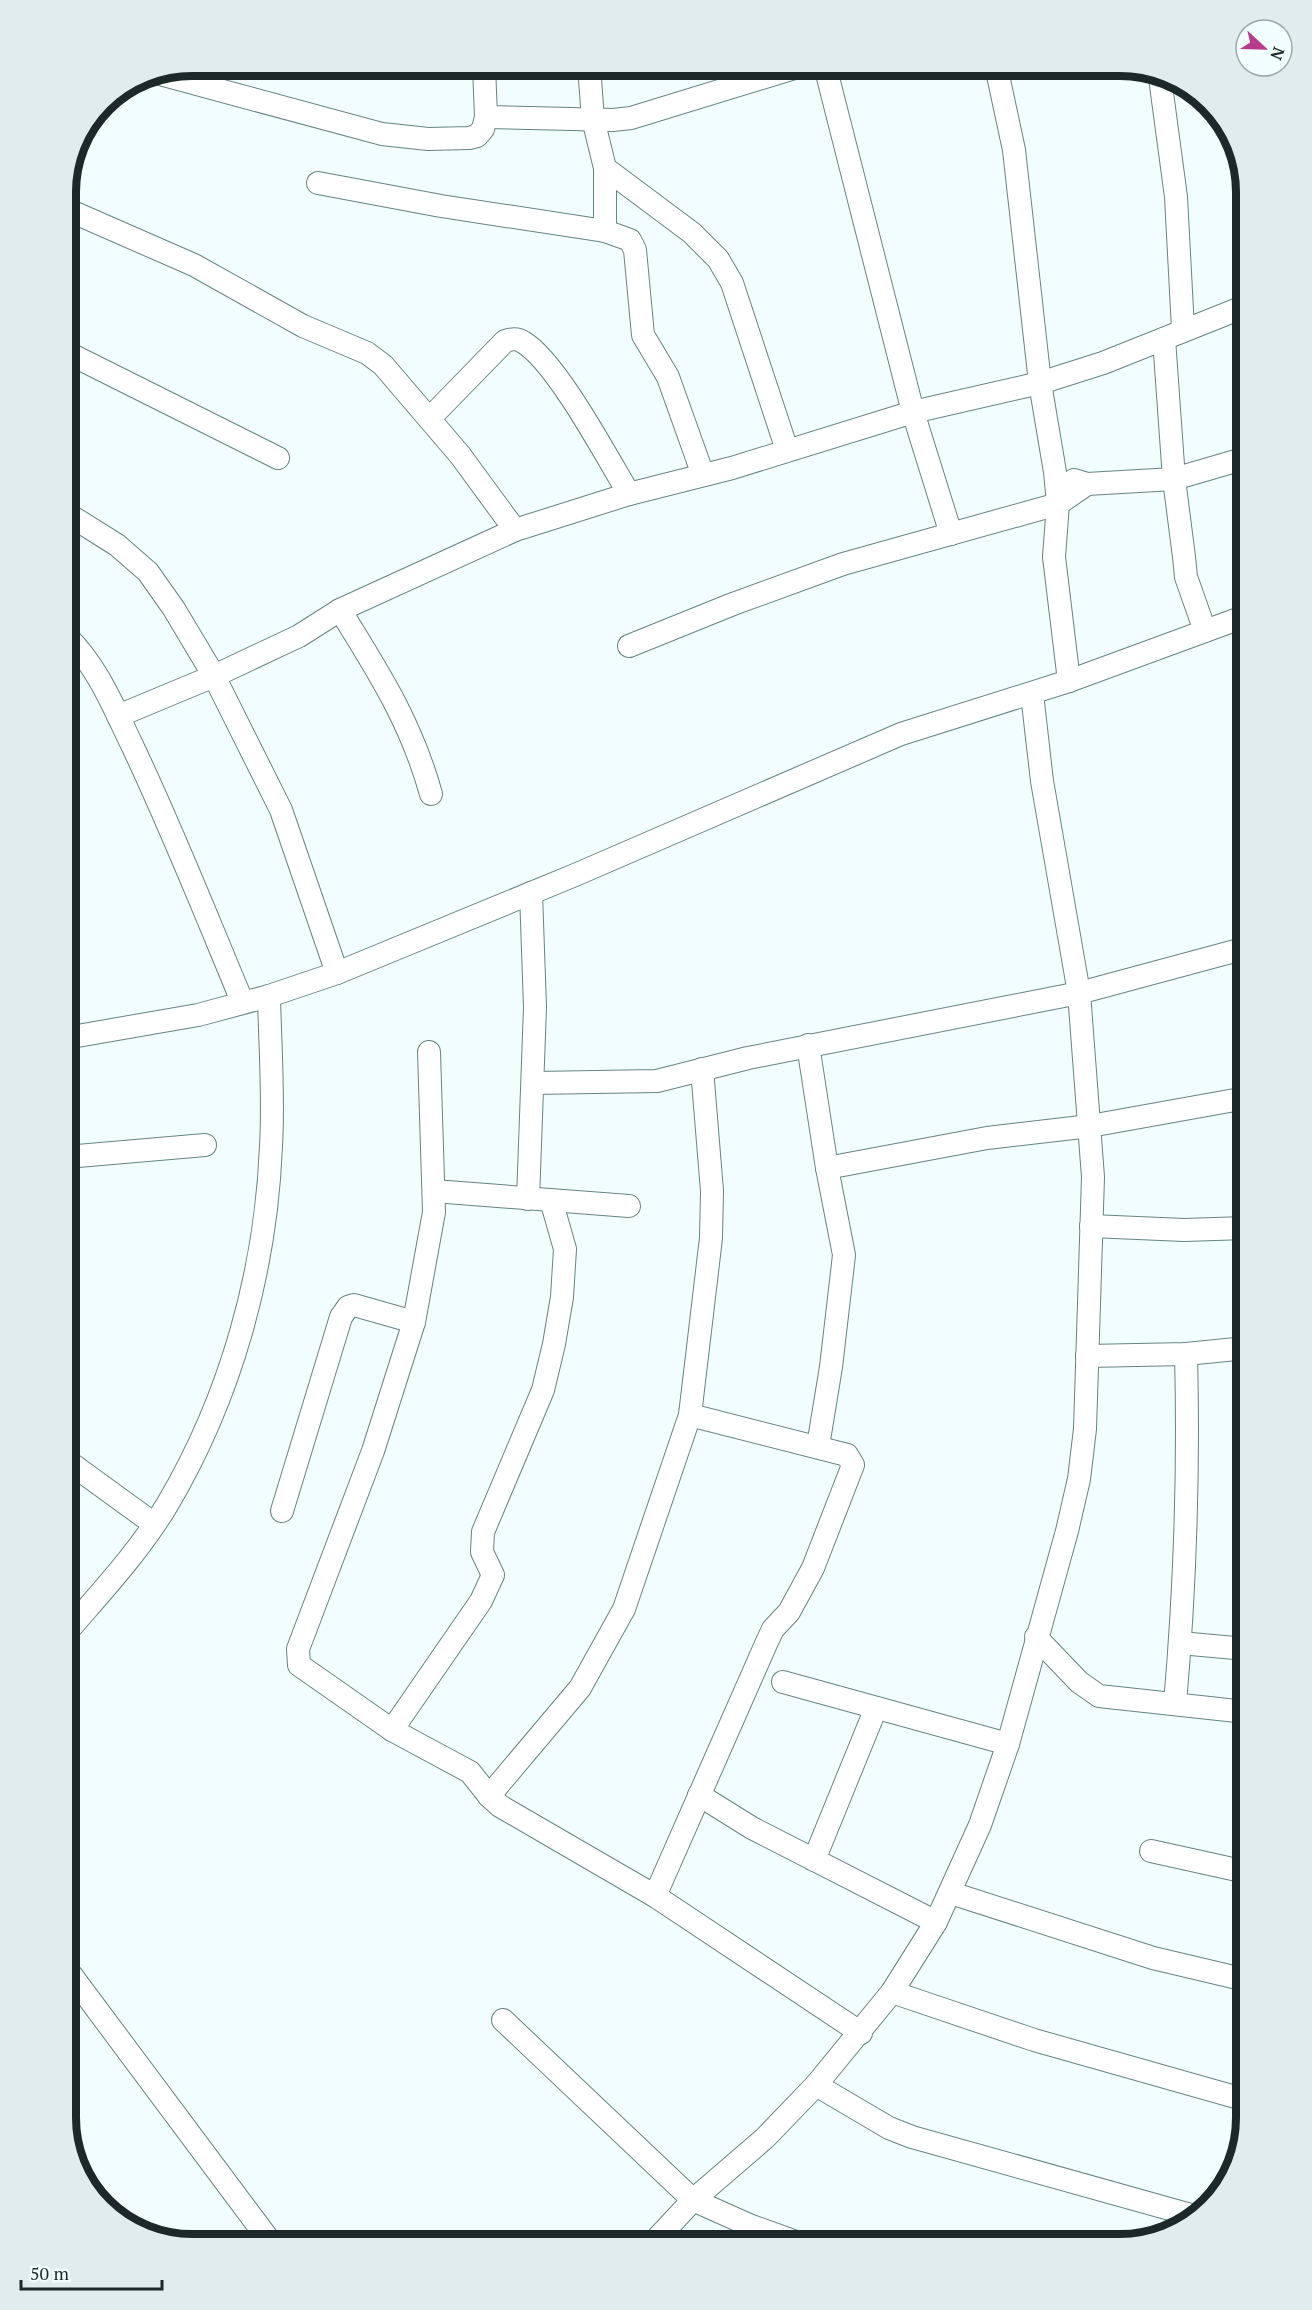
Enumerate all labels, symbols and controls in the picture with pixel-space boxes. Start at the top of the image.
north arrow [1234,18,1294,78]
text: N [1265,44,1290,63]
scale bar [21,2253,162,2291]
text: 50 m [30,2261,70,2285]

